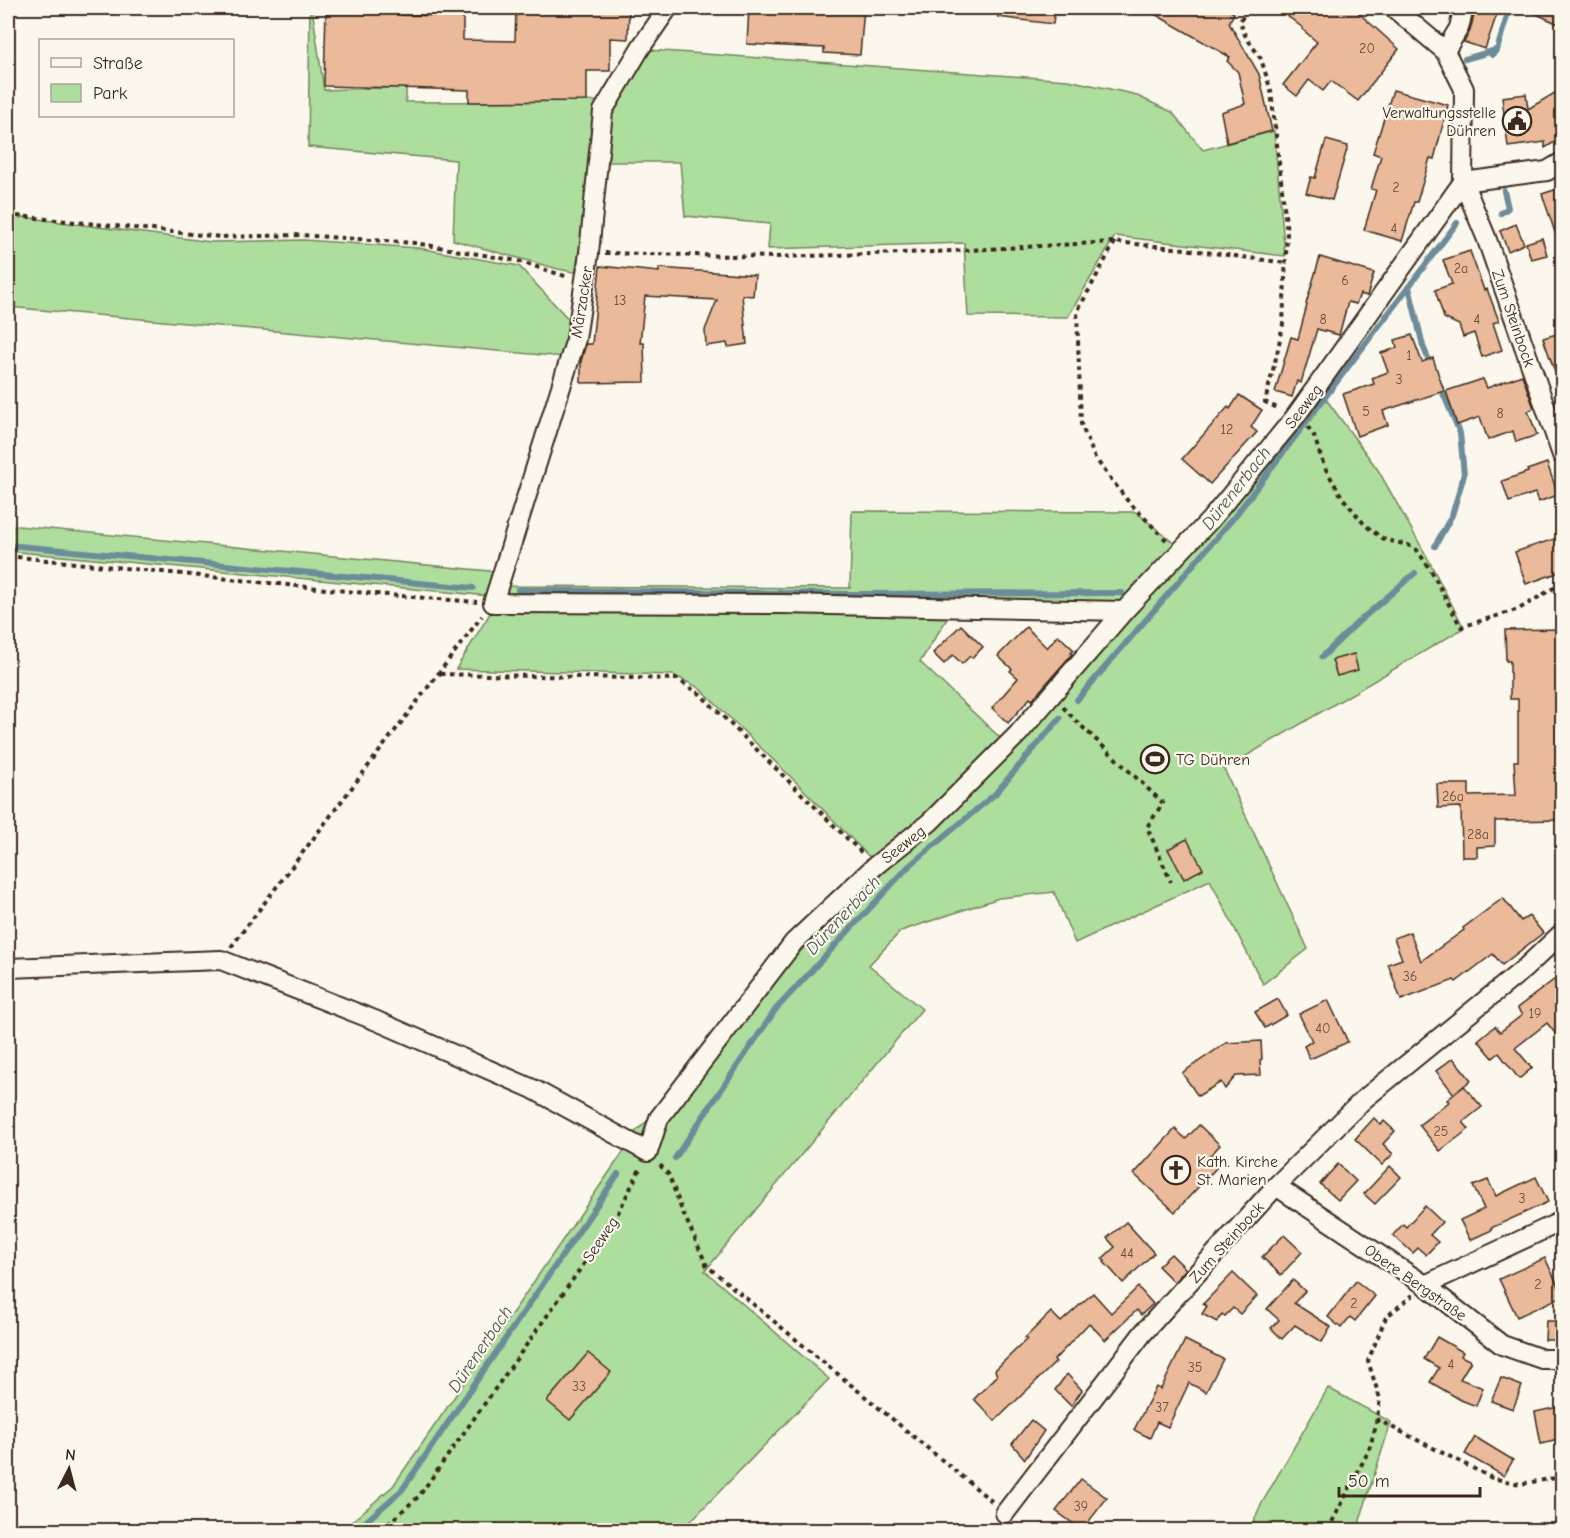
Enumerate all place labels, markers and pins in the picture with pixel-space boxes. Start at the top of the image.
place label: Verwaltungsstelle Dühren [1382,104,1496,140]
public building icon: Verwaltungsstelle Dühren [1501,105,1533,137]
sports icon: TG Dühren [1139,743,1171,775]
place label: TG Dühren [1176,751,1250,769]
place label: Kath. Kirche St. Marien [1197,1153,1278,1189]
church icon: Kath. Kirche St. Marien [1160,1154,1192,1186]

